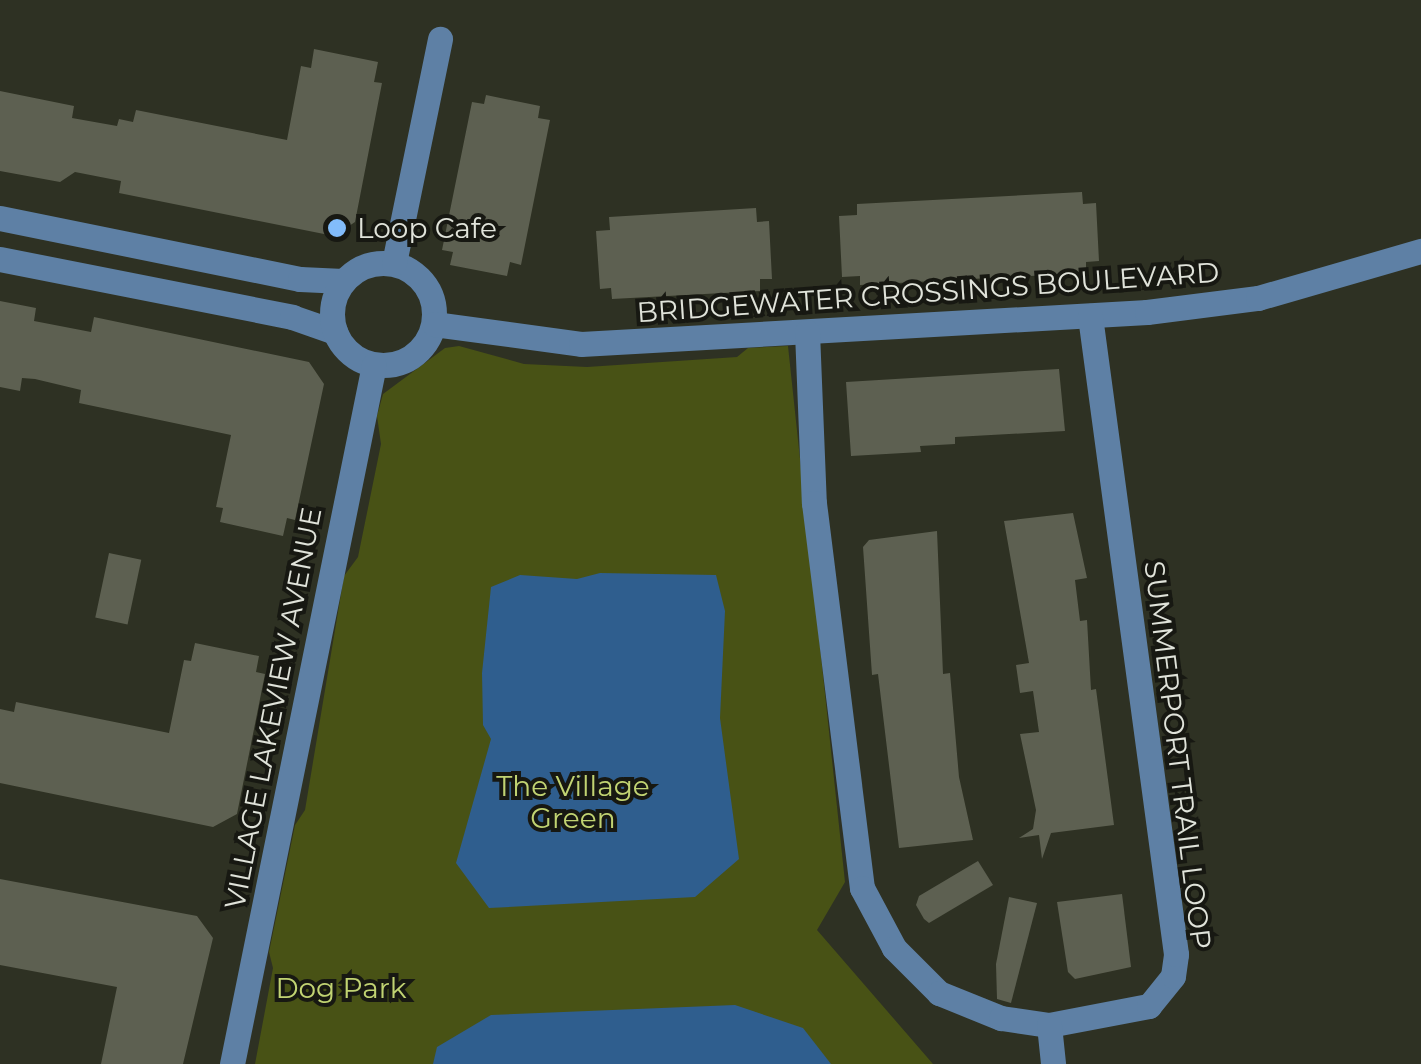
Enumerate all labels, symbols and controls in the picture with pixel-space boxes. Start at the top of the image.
place label: Loop Cafe [357,211,497,245]
marker: Loop Cafe [326,217,348,239]
street label: BRIDGEWATER CROSSINGS BOULEVARD [636,255,1220,329]
street label: VILLAGE LAKEVIEW AVENUE [218,505,328,911]
street label: SUMMERPORT TRAIL LOOP [1138,559,1218,951]
park label: The Village Green [496,769,650,835]
park label: Dog Park [275,971,407,1005]

